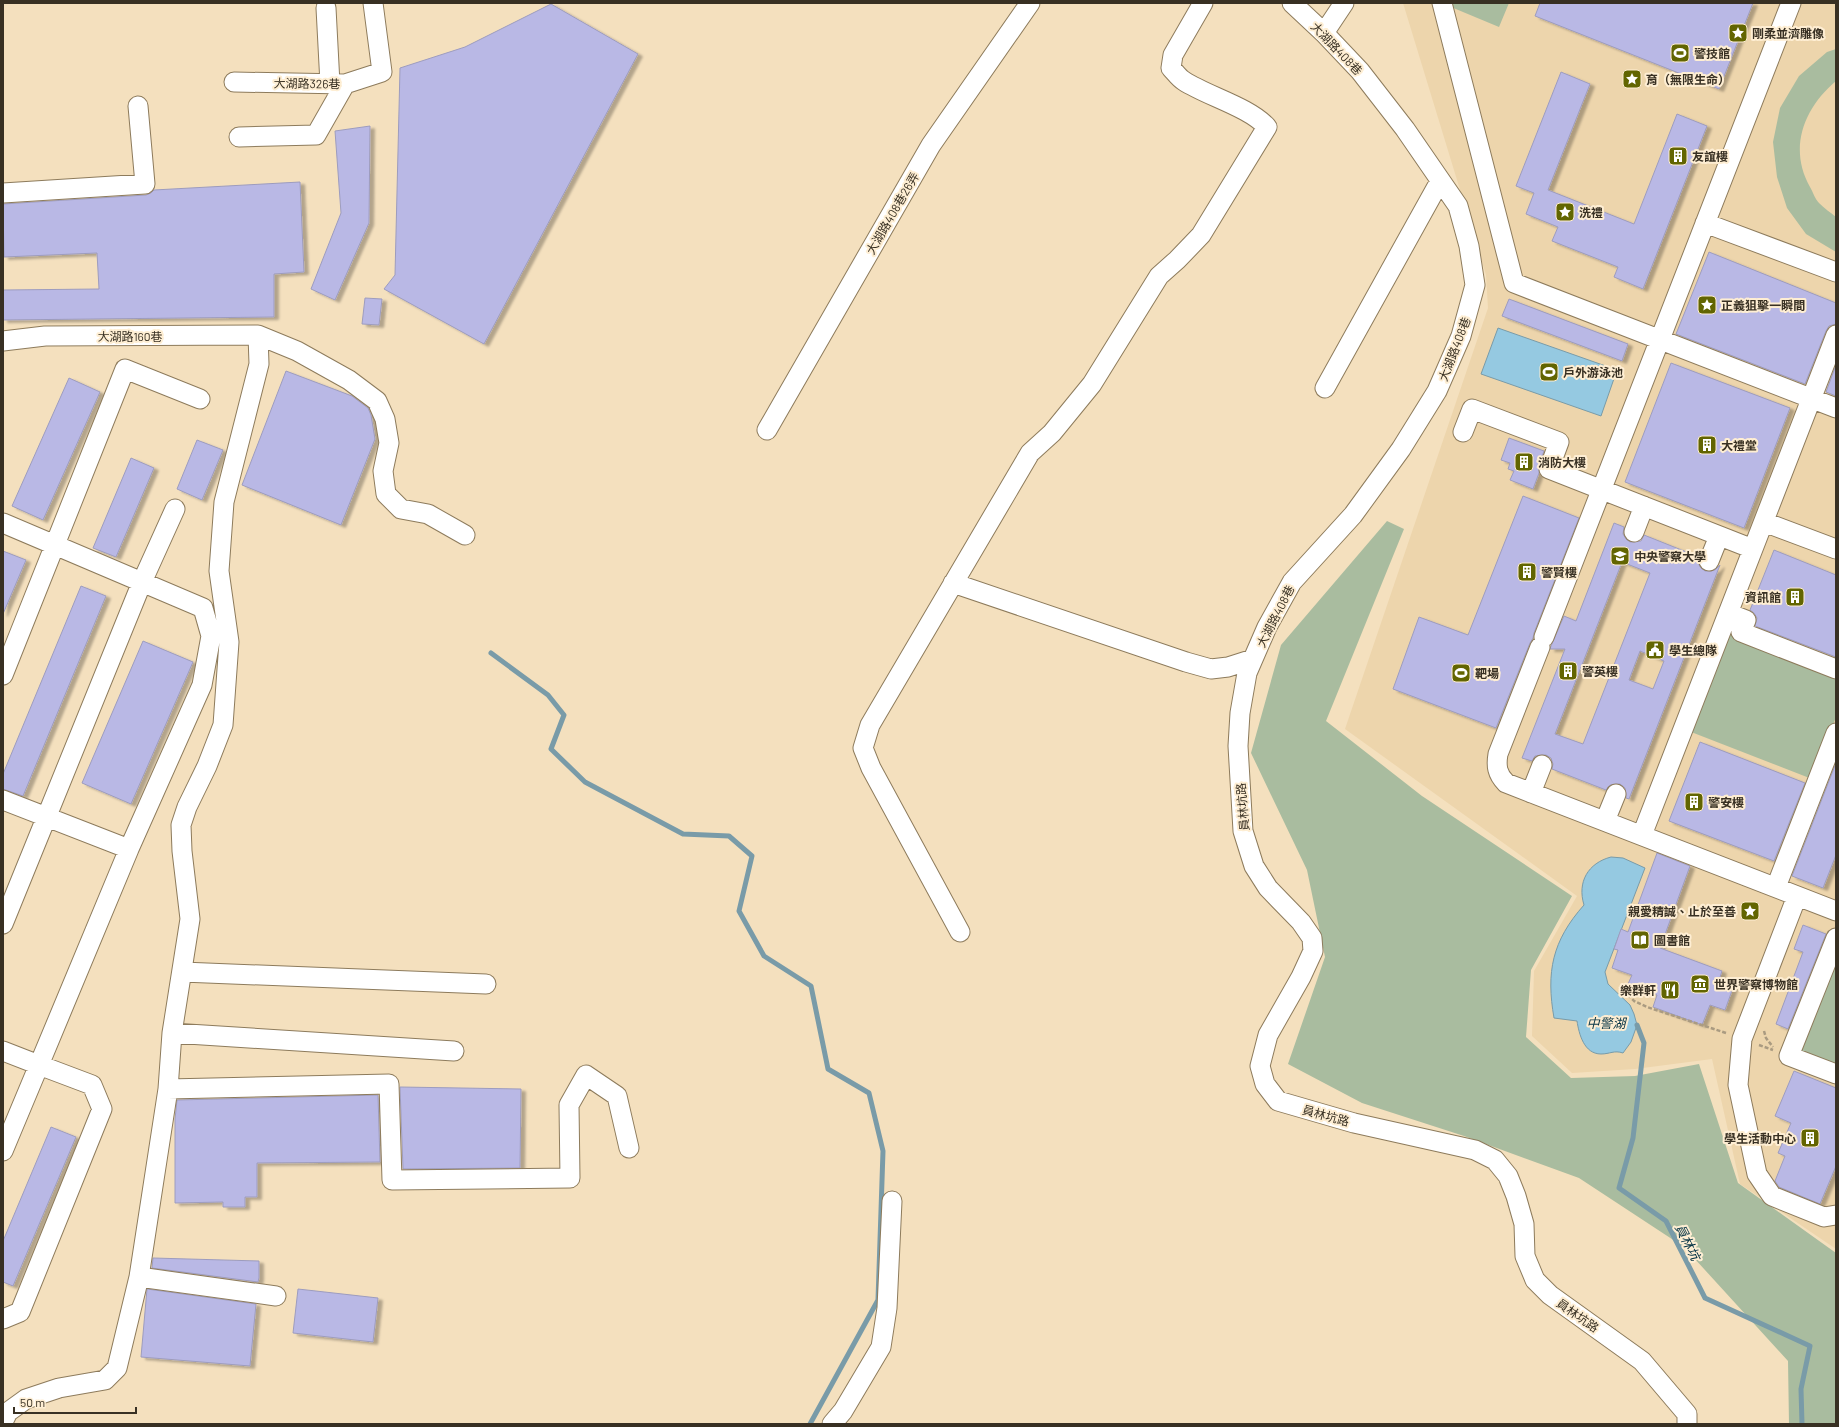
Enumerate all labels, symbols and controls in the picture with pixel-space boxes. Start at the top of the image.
street label: 大湖路408巷 [1308,19,1366,77]
place icon: 剛柔並濟雕像 [1727,22,1749,44]
place label: 剛柔並濟雕像 [1752,26,1824,40]
sports icon: 警技館 [1669,42,1691,64]
place label: 警技館 [1694,46,1730,60]
place icon: 育（無限生命） [1621,68,1643,90]
place label: 育（無限生命） [1646,72,1730,86]
street label: 大湖路326巷 [273,75,341,91]
building icon: 友誼樓 [1667,145,1689,167]
place label: 友誼樓 [1692,149,1728,163]
street label: 大湖路408巷26弄 [863,170,921,256]
place icon: 洗禮 [1554,201,1576,223]
place label: 洗禮 [1579,205,1603,219]
place icon: 正義狙擊一瞬間 [1696,294,1718,316]
place label: 正義狙擊一瞬間 [1721,298,1805,312]
street label: 大湖路408巷 [1435,315,1473,383]
street label: 大湖路160巷 [97,329,163,343]
sports icon: 戶外游泳池 [1538,361,1560,383]
place label: 戶外游泳池 [1563,365,1623,379]
building icon: 大禮堂 [1696,434,1718,456]
place label: 大禮堂 [1721,438,1757,452]
building icon: 消防大樓 [1513,451,1535,473]
place label: 消防大樓 [1538,455,1586,469]
school or university icon: 中央警察大學 [1609,545,1631,567]
place label: 中央警察大學 [1634,549,1706,563]
building icon: 警賢樓 [1516,561,1538,583]
place label: 警賢樓 [1541,565,1577,579]
street label: 大湖路408巷 [1253,583,1297,649]
building icon: 資訊館 [1784,586,1806,608]
place label: 資訊館 [1745,590,1781,604]
public building icon: 學生總隊 [1644,639,1666,661]
place label: 學生總隊 [1669,643,1717,657]
building icon: 警英樓 [1557,660,1579,682]
sports icon: 靶場 [1450,662,1472,684]
place label: 警英樓 [1582,664,1618,678]
place label: 靶場 [1475,666,1499,680]
street label: 員林坑路 [1233,782,1251,832]
building icon: 警安樓 [1683,791,1705,813]
place label: 警安樓 [1708,795,1744,809]
place icon: 親愛精誠、止於至善 [1739,900,1761,922]
place label: 親愛精誠、止於至善 [1628,904,1736,918]
library icon: 圖書館 [1629,929,1651,951]
place label: 圖書館 [1654,933,1690,947]
museum icon: 世界警察博物館 [1689,973,1711,995]
place label: 世界警察博物館 [1714,977,1798,991]
restaurant icon: 樂群軒 [1659,979,1681,1001]
place label: 樂群軒 [1620,983,1656,997]
water label: 中警湖 [1586,1015,1627,1031]
street label: 員林坑路 [1301,1102,1351,1128]
building icon: 學生活動中心 [1799,1127,1821,1149]
place label: 學生活動中心 [1724,1131,1796,1145]
water label: 員林坑 [1672,1221,1705,1265]
street label: 員林坑路 [1554,1295,1602,1335]
scale bar [14,1389,136,1415]
text: 50 m [20,1395,45,1409]

